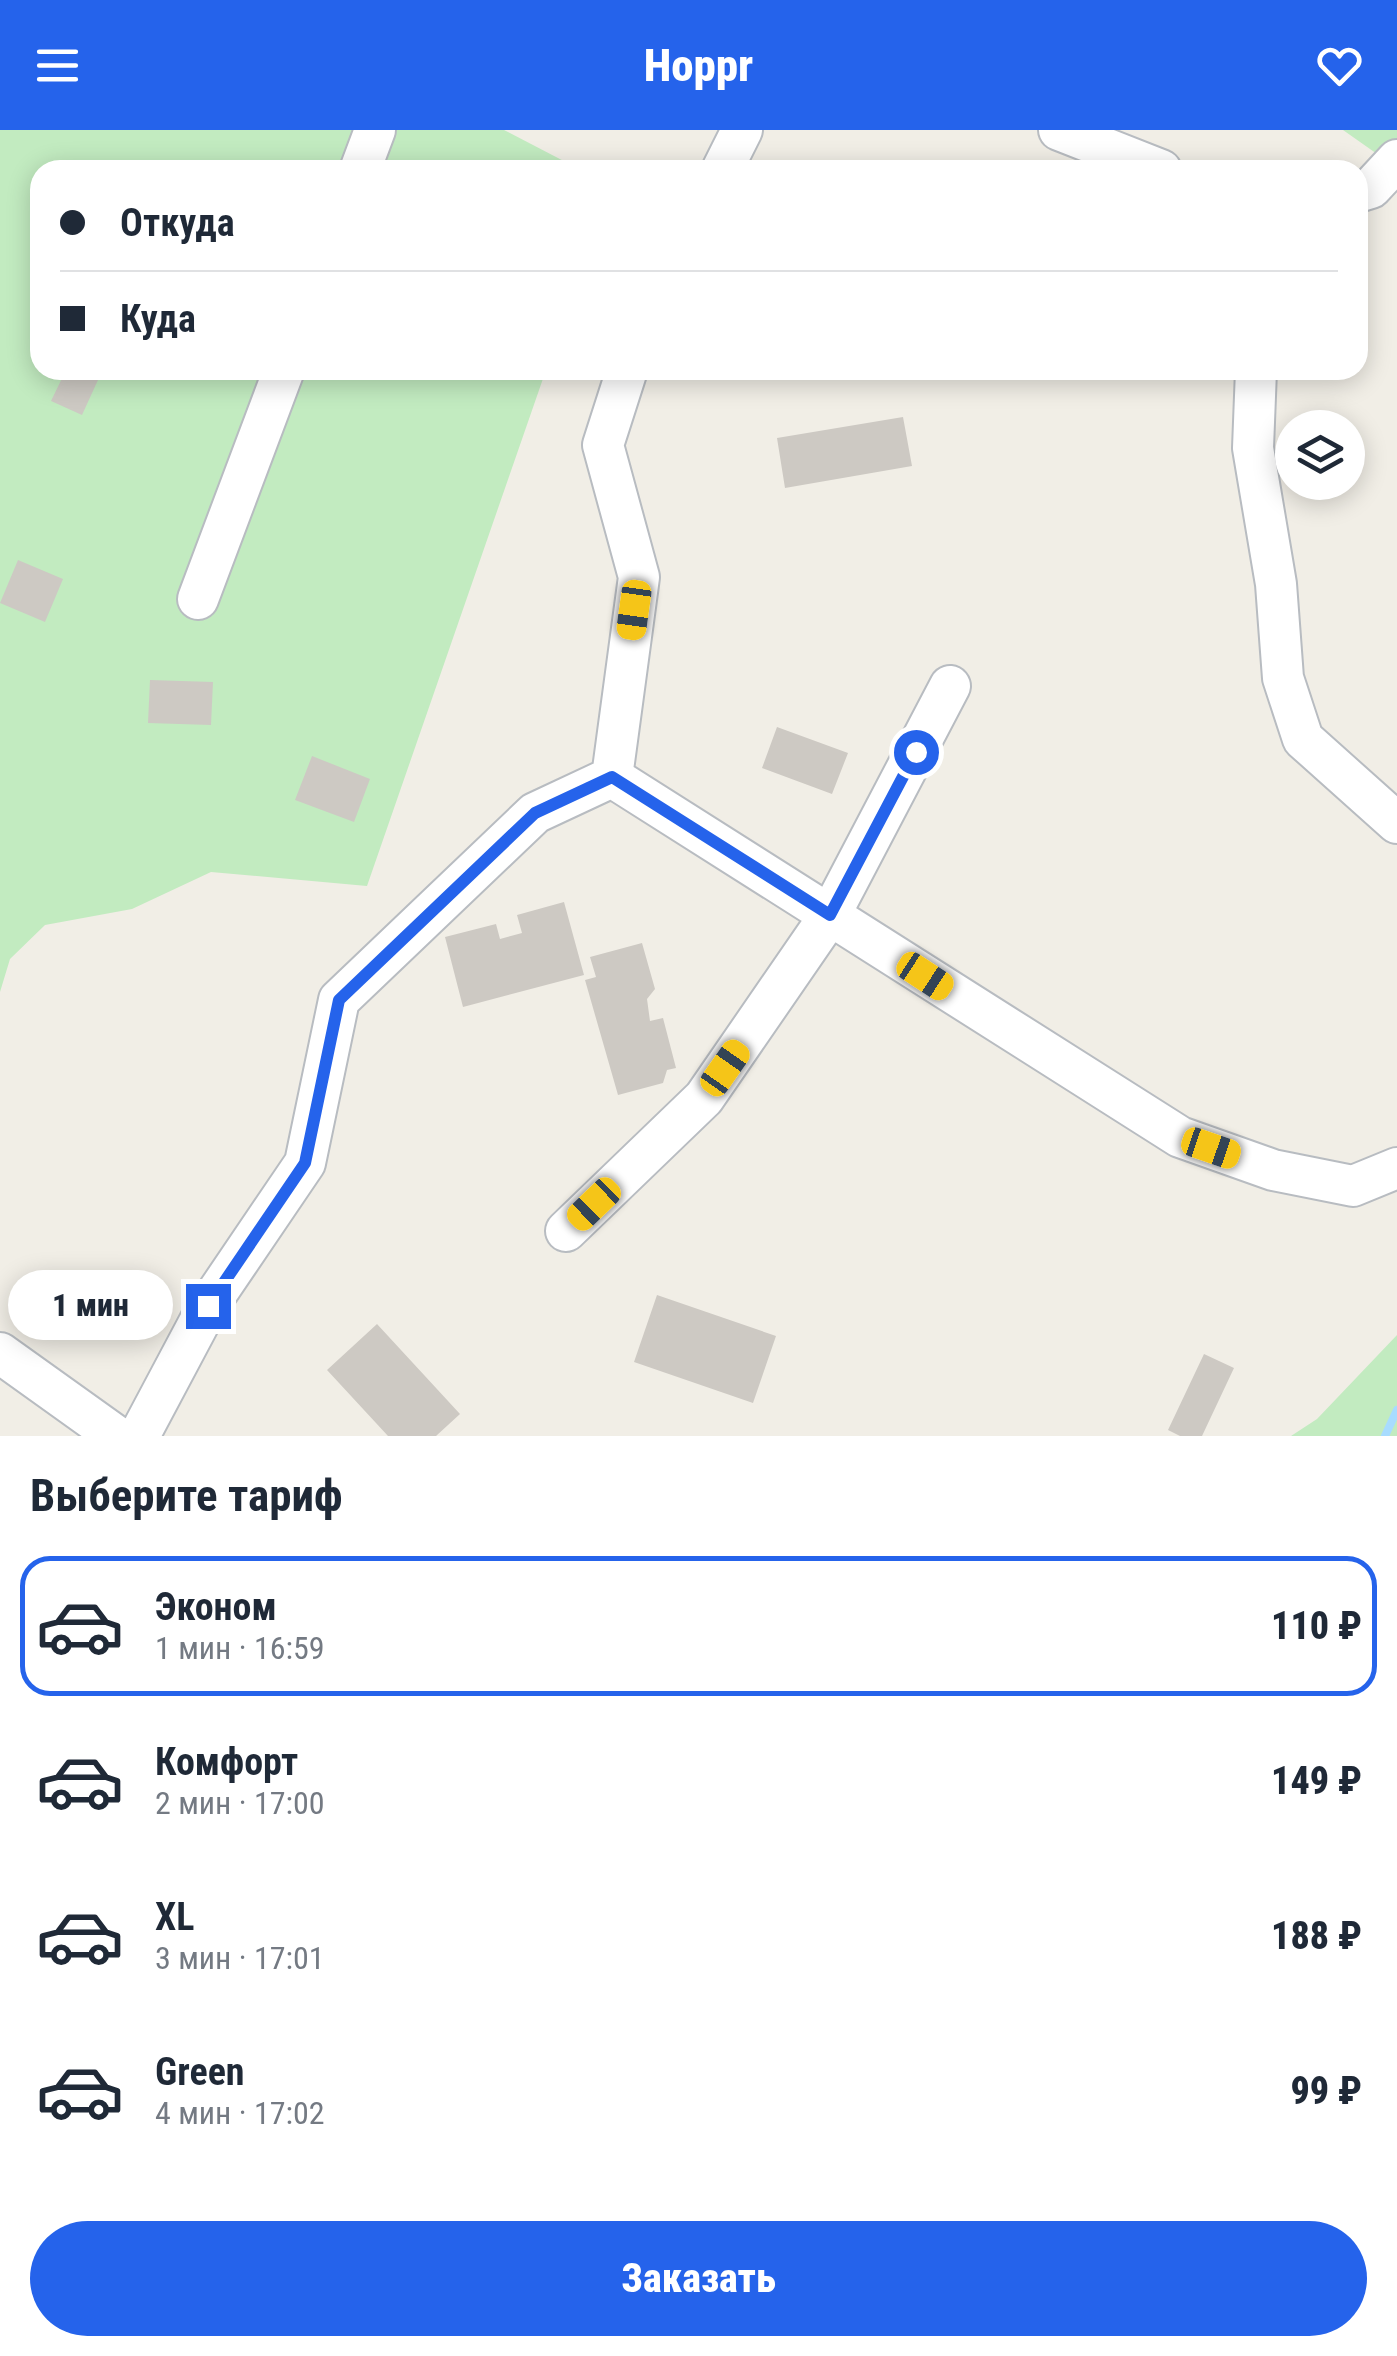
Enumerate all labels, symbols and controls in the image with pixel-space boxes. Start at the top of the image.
icon: menu [30,38,85,93]
icon: heart [1312,38,1367,93]
text: Hoppr [644,39,753,92]
text: Откуда [120,201,235,245]
text: Куда [120,297,196,341]
map controls [1275,410,1365,500]
button: layers [1275,410,1365,500]
car [615,578,653,642]
route start [894,730,939,775]
car [892,947,958,1005]
car [696,1035,754,1101]
car [1178,1124,1244,1172]
car [562,1172,626,1236]
callout: 1 мин [8,1271,173,1341]
route end [186,1284,231,1329]
text: 1 мин [52,1286,129,1324]
text: Выберите тариф [30,1469,343,1522]
icon: car [35,1581,125,1671]
text: Эконом [155,1585,277,1629]
text: 110 ₽ [1271,1604,1362,1648]
text: 1 мин · 16:59 [155,1629,325,1667]
icon: car [35,1736,125,1826]
text: Комфорт [155,1740,298,1784]
text: 149 ₽ [1271,1759,1362,1803]
text: 2 мин · 17:00 [155,1784,325,1822]
icon: car [35,1891,125,1981]
text: XL [155,1895,194,1939]
text: 188 ₽ [1271,1914,1362,1958]
text: 3 мин · 17:01 [155,1939,325,1977]
icon: car [35,2046,125,2136]
text: Green [155,2050,245,2094]
text: 99 ₽ [1290,2069,1362,2113]
text: 4 мин · 17:02 [155,2094,325,2132]
button: Заказать [30,2221,1367,2336]

